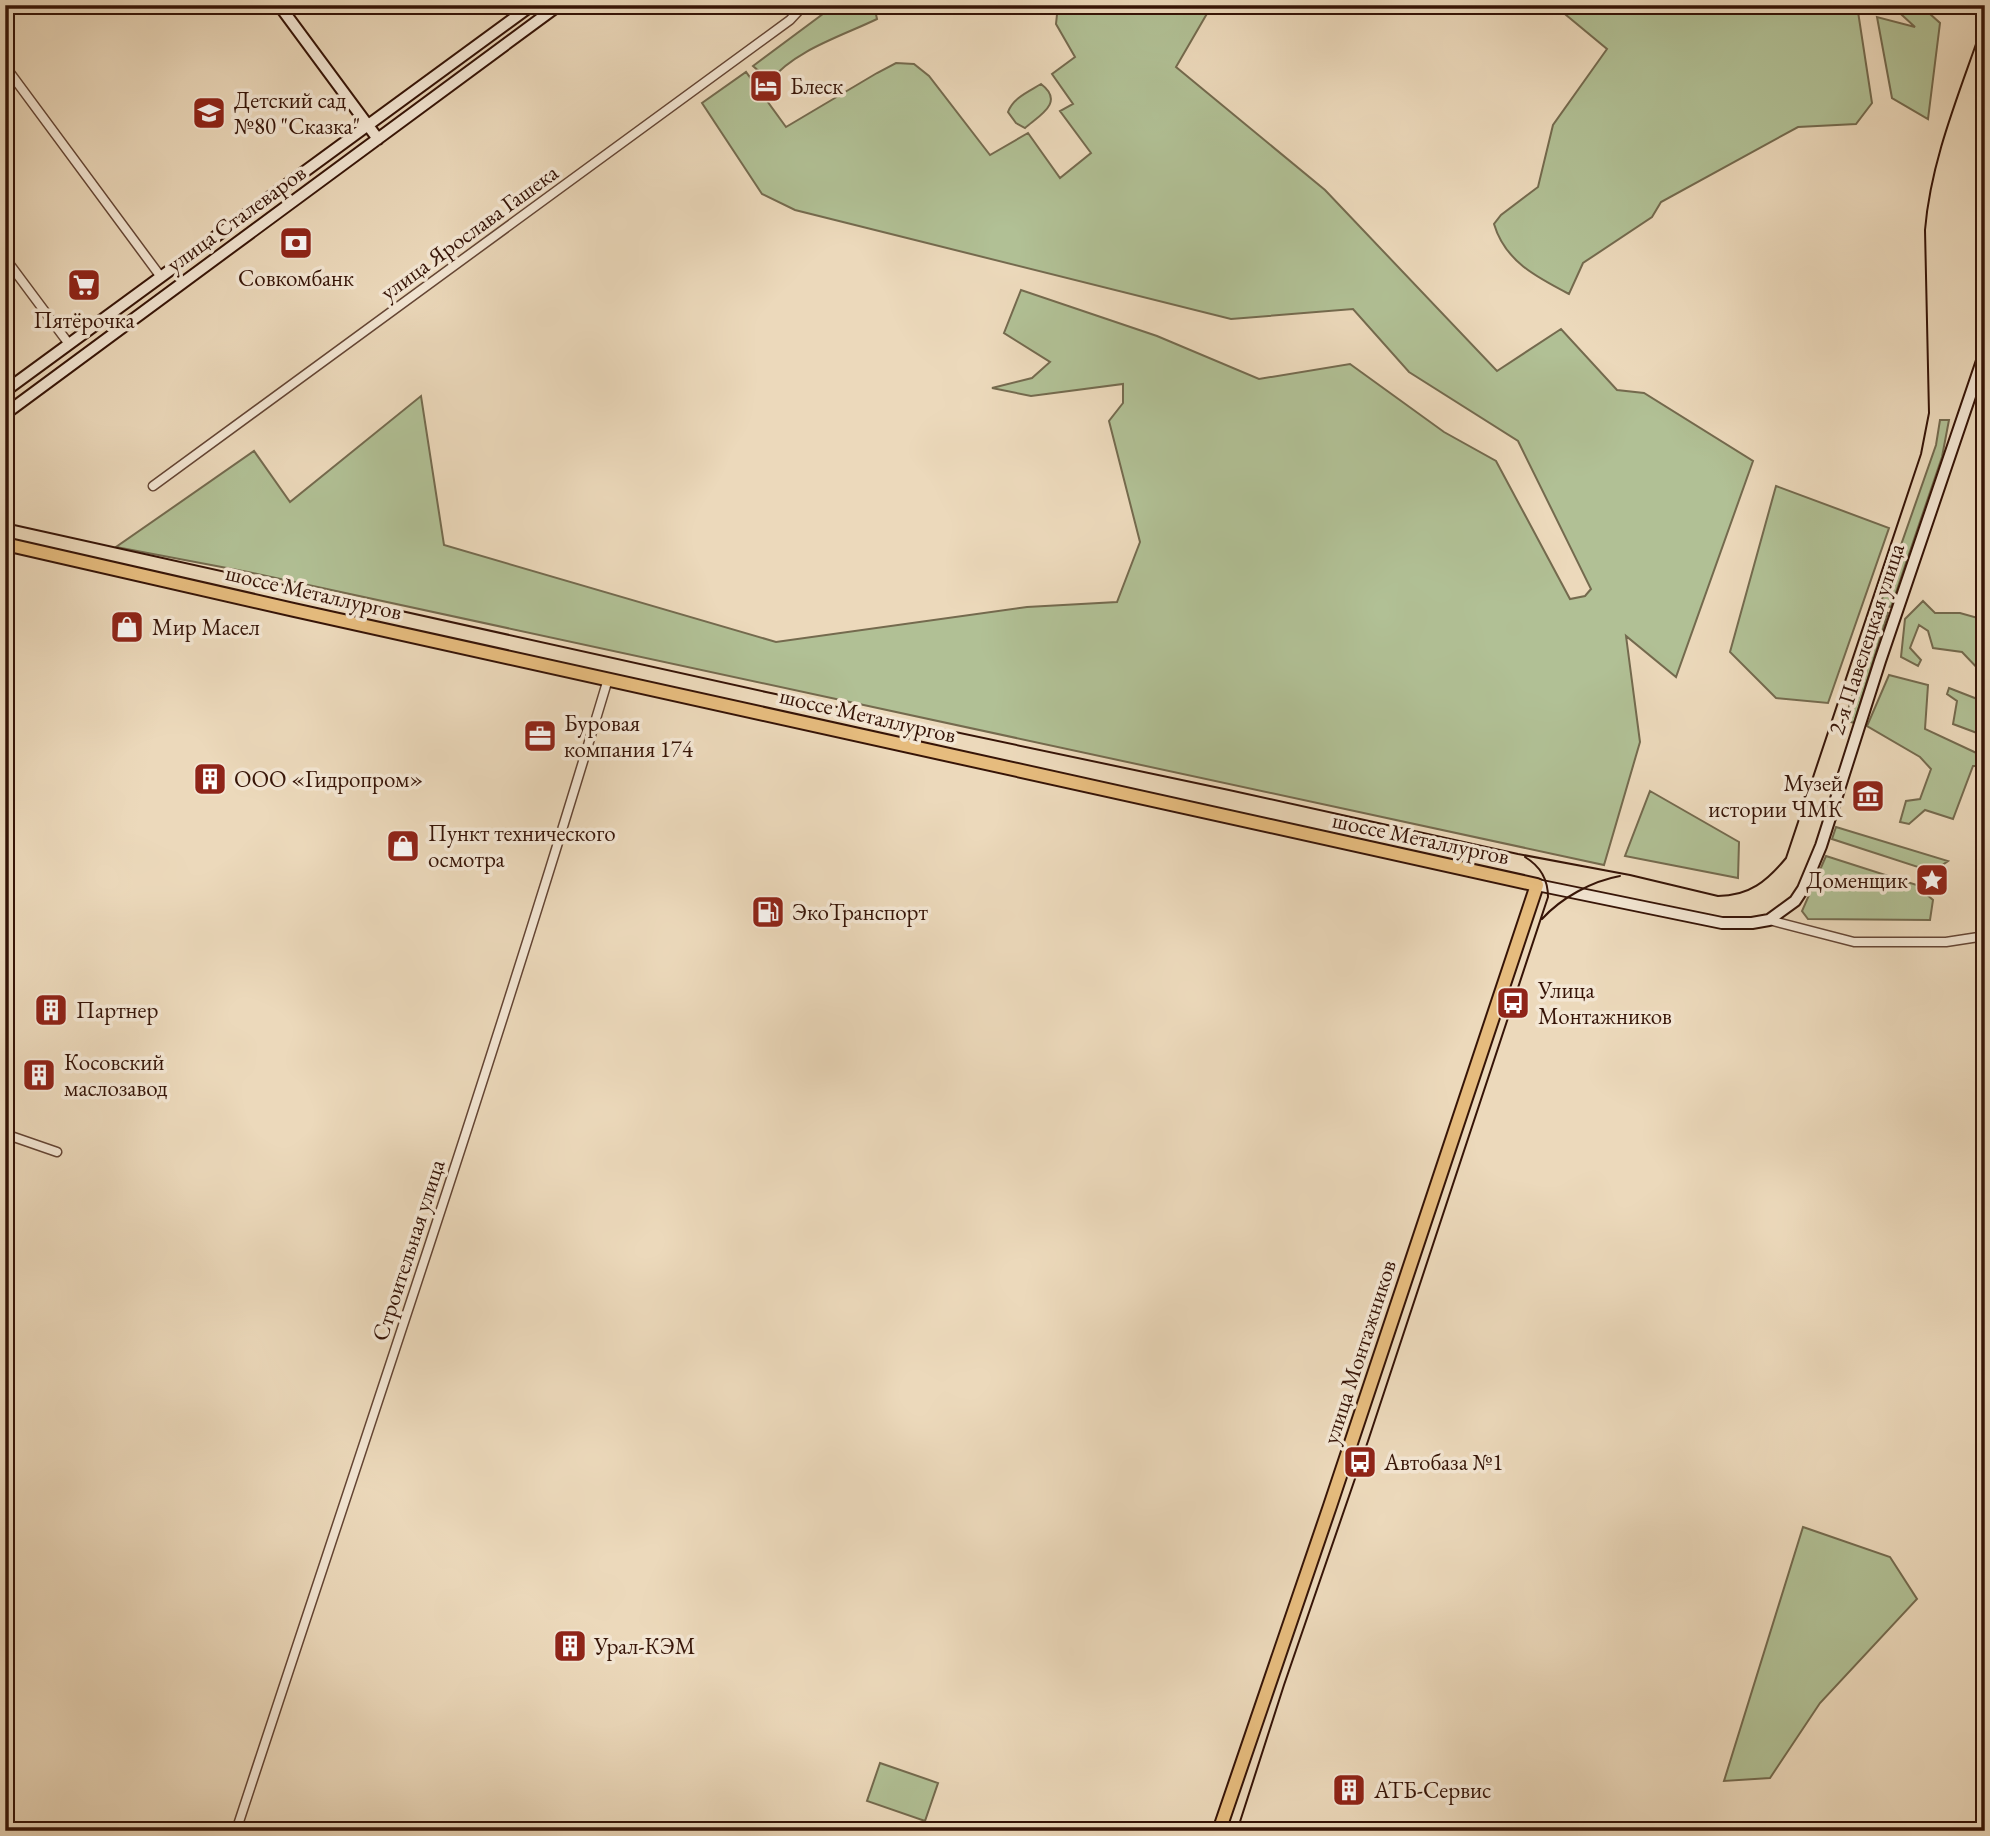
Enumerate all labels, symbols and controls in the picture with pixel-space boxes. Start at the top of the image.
hotel icon: Блеск [747,67,785,105]
place label: Блеск [790,71,843,101]
place label: Детский сад №80 "Сказка" [234,85,360,141]
school or university icon: Детский сад №80 "Сказка" [190,94,228,132]
street label: улица Сталеваров [160,157,312,279]
street label: улица Ярослава Гашека [374,157,565,307]
bank icon: Совкомбанк [277,224,315,262]
place label: Совкомбанк [238,263,354,293]
supermarket icon: Пятёрочка [65,266,103,304]
place label: Пятёрочка [33,305,135,335]
street label: 2-я Павелецкая улица [1821,539,1911,738]
street label: шоссе Металлургов [223,557,405,627]
shop icon: Мир Масел [108,608,146,646]
place label: Мир Масел [152,612,260,642]
street label: шоссе Металлургов [777,680,959,750]
place label: Буровая компания 174 [564,708,694,764]
office icon: Буровая компания 174 [521,717,559,755]
building icon: ООО «Гидропром» [191,760,229,798]
place label: ООО «Гидропром» [234,764,423,794]
place label: Музей истории ЧМК [1708,768,1844,824]
museum icon: Музей истории ЧМК [1849,777,1887,815]
street label: шоссе Металлургов [1330,805,1512,871]
place label: Пункт технического осмотра [428,818,616,874]
shop icon: Пункт технического осмотра [384,827,422,865]
place icon: Доменщик [1913,861,1951,899]
place label: Доменщик [1806,865,1908,895]
fuel station icon: ЭкоТранспорт [749,893,787,931]
place label: ЭкоТранспорт [792,897,929,927]
place label: Улица Монтажников [1537,975,1672,1031]
bus stop icon: Улица Монтажников [1494,984,1532,1022]
building icon: Партнер [32,991,70,1029]
place label: Партнер [76,995,159,1025]
place label: Косовский маслозавод [64,1047,168,1103]
building icon: Косовский маслозавод [20,1056,58,1094]
street label: Строительная улица [364,1155,452,1345]
street label: улица Монтажников [1315,1256,1403,1448]
bus stop icon: Автобаза №1 [1341,1443,1379,1481]
place label: Автобаза №1 [1383,1447,1503,1477]
building icon: Урал-КЭМ [551,1627,589,1665]
place label: Урал-КЭМ [593,1631,696,1661]
building icon: АТБ-Сервис [1330,1771,1368,1809]
place label: АТБ-Сервис [1373,1775,1491,1805]

